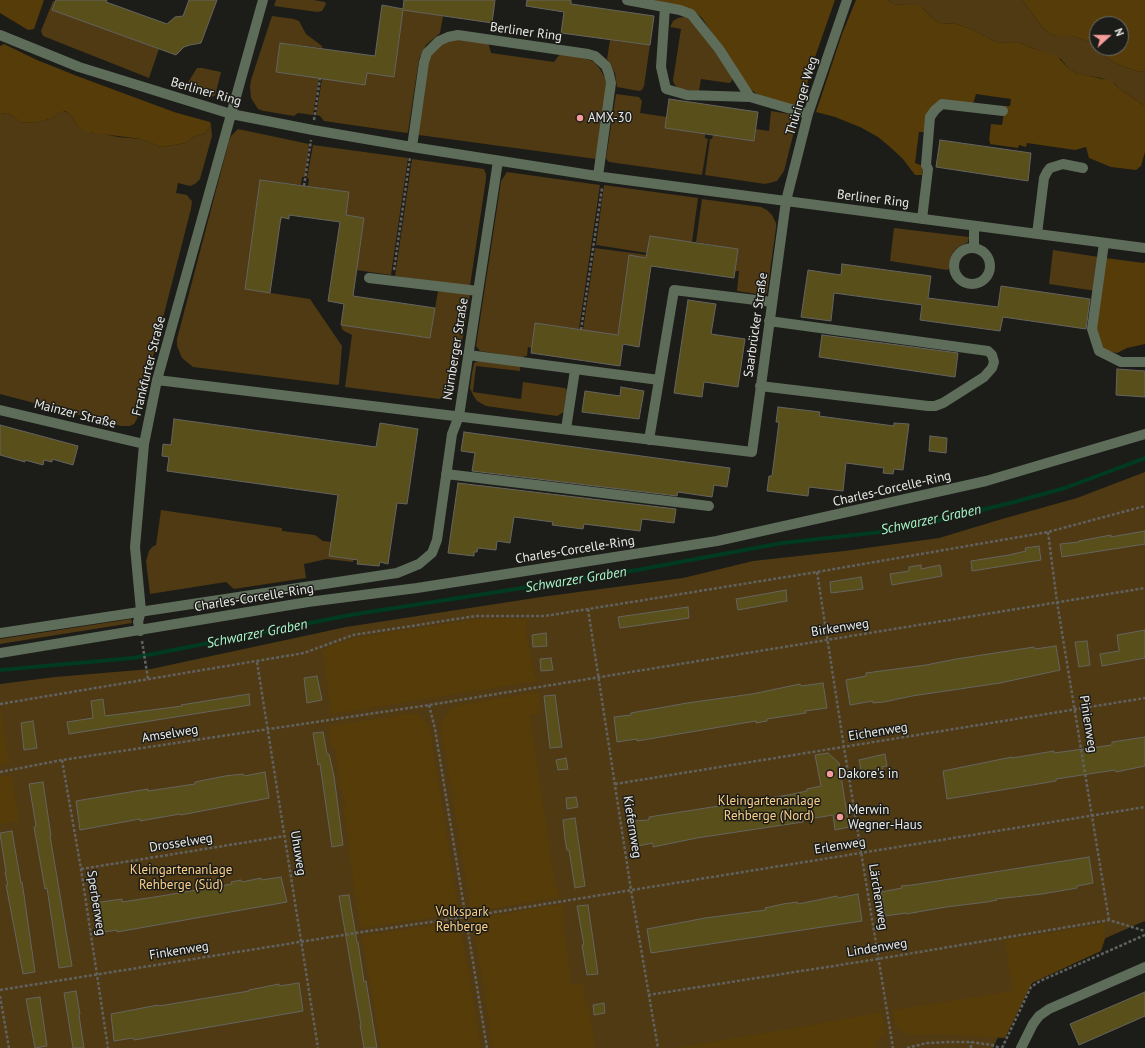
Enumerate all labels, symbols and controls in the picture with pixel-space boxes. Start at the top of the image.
north arrow [1089,16,1129,56]
street label: Berliner Ring [489,19,563,45]
text: N [1111,26,1127,38]
street label: Thüringer Weg [783,55,821,137]
street label: Berliner Ring [169,74,243,110]
place label: AMX-30 [588,110,632,126]
marker: AMX-30 [575,113,585,123]
street label: Berliner Ring [836,187,910,211]
street label: Saarbrücker Straße [741,272,771,378]
street label: Nürnberger Straße [440,297,472,401]
street label: Frankfurter Straße [129,315,169,417]
street label: Mainzer Straße [32,396,118,432]
street label: Charles-Corcelle-Ring [831,468,953,510]
water label: Schwarzer Graben [879,501,983,539]
street label: Charles-Corcelle-Ring [514,533,636,567]
water label: Schwarzer Graben [524,564,628,596]
street label: Charles-Corcelle-Ring [193,581,315,615]
water label: Schwarzer Graben [205,616,309,652]
street label: Birkenweg [810,616,870,640]
street label: Pinienweg [1076,694,1100,754]
street label: Eichenweg [847,720,909,744]
street label: Amselweg [141,722,199,746]
place label: Dakore's in [838,766,898,782]
marker: Dakore's in [825,769,835,779]
park label: Kleingartenanlage Rehberge (Nord) [718,793,820,824]
street label: Kiefernweg [619,795,645,859]
place label: Merwin Wegner-Haus [848,802,922,833]
marker: Merwin Wegner-Haus [835,812,845,822]
street label: Uhuweg [287,829,309,877]
street label: Drosselweg [148,830,214,856]
street label: Erlenweg [813,834,867,858]
park label: Kleingartenanlage Rehberge (Süd) [130,862,232,893]
street label: Lärchenweg [865,863,891,931]
street label: Sperberweg [83,869,109,937]
park label: Volkspark Rehberge [435,904,489,935]
street label: Lindenweg [846,936,908,960]
street label: Finkenweg [148,939,210,963]

